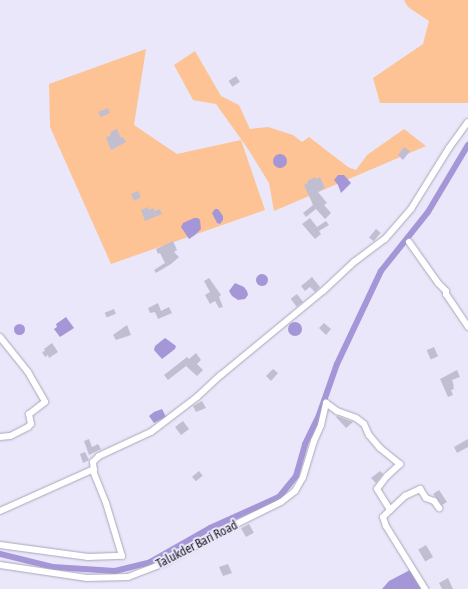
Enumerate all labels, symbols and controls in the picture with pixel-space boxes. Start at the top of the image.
street label: Talukder Bari Road [154,518,240,572]

